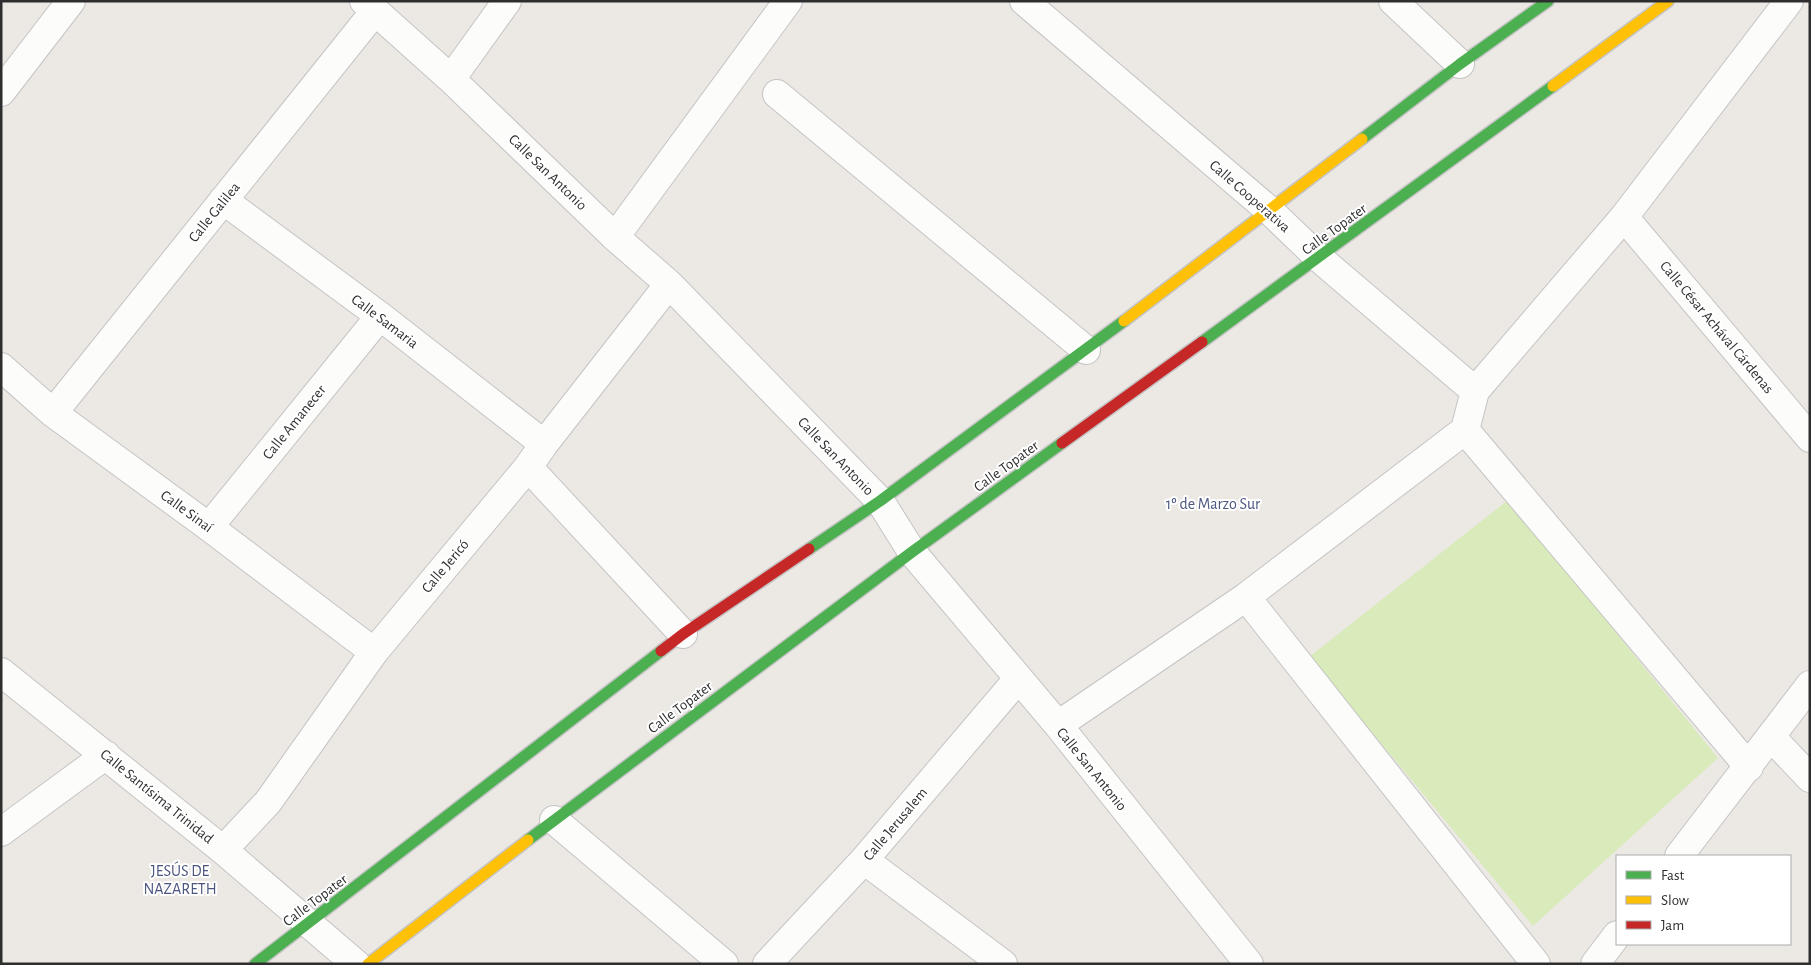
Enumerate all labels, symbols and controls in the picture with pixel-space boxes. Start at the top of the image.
street label: Calle San Antonio [506,132,590,213]
street label: Calle Cooperativa [1206,157,1293,235]
street label: Calle Galilea [186,179,243,245]
street label: Calle Topater [1299,201,1370,258]
street label: Calle César Achával Cárdenas [1657,258,1776,396]
street label: Calle Samaria [349,292,421,351]
street label: Calle Amanecer [260,382,329,462]
street label: Calle San Antonio [795,414,876,498]
street label: Calle Topater [971,438,1042,495]
street label: Calle Sinaí [158,488,216,535]
district label: 1º de Marzo Sur [1166,496,1261,512]
street label: Calle Jericó [419,537,472,596]
street label: Calle Topater [645,678,715,736]
street label: Calle San Antonio [1054,725,1130,814]
street label: Calle Santísima Trinidad [97,746,216,847]
street label: Calle Jerusalem [861,785,930,864]
legend [1616,855,1791,945]
district label: JESÚS DE NAZARETH [143,861,217,897]
text: Fast [1661,868,1685,883]
street label: Calle Topater [280,871,350,929]
text: Slow [1661,893,1689,908]
text: Jam [1661,918,1684,933]

